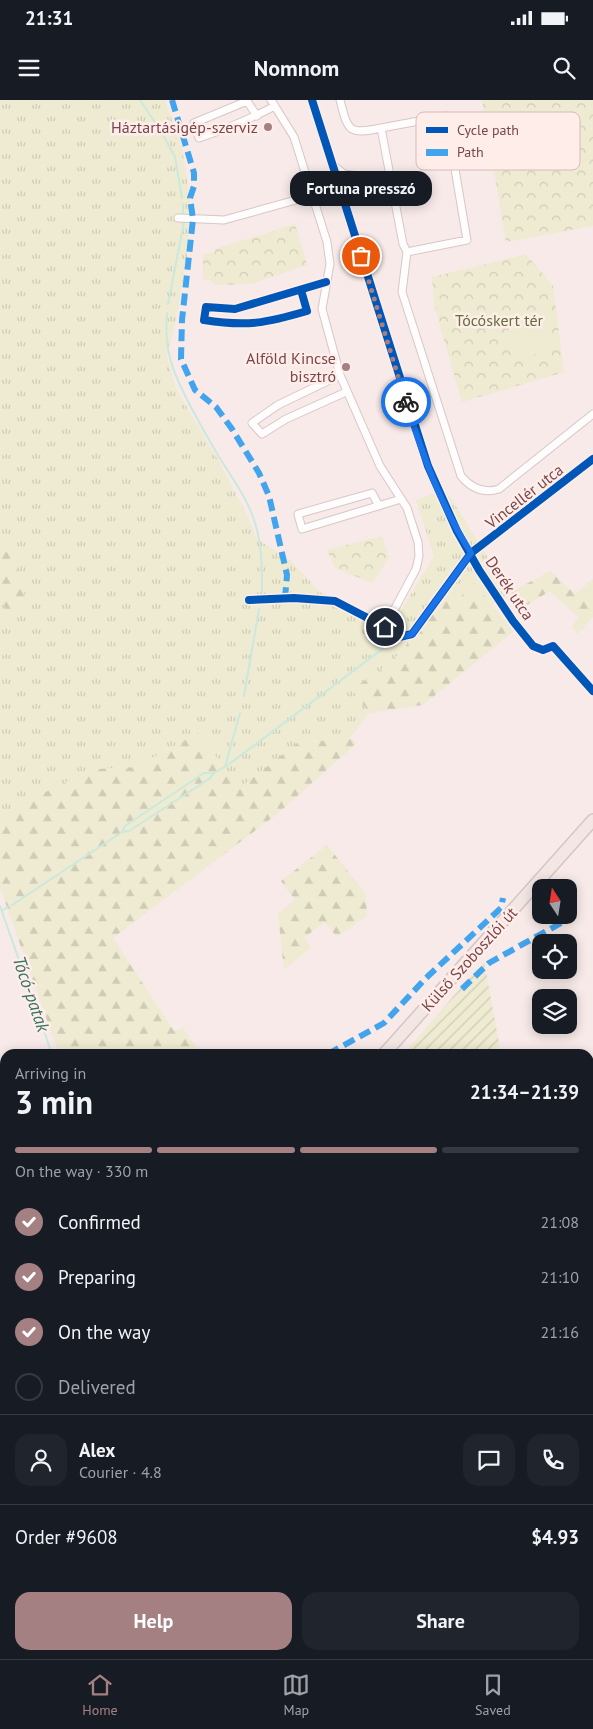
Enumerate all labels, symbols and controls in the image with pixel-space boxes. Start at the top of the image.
text: 21:31 [25,6,73,30]
icon: menu [15,54,43,82]
text: Nomnom [254,54,339,82]
icon: search [550,54,578,82]
legend [416,112,580,170]
place label: Háztartásigép-szerviz [111,117,258,137]
marker: Háztartásigép-szerviz [262,121,274,133]
text: Cycle path [457,121,519,139]
text: Path [457,143,484,161]
callout: Fortuna presszó [290,171,432,206]
text: Fortuna presszó [306,178,416,198]
pin [340,235,382,277]
icon: bag [347,242,375,270]
park label: Tócóskert tér [455,310,544,330]
place label: Alföld Kincse bisztró [246,348,336,386]
marker: Alföld Kincse bisztró [340,361,352,373]
courier [381,377,431,427]
icon: bike [392,388,420,416]
street label: Vincellér utca [480,459,567,533]
street label: Derék utca [481,552,539,624]
pin [364,606,406,648]
icon: home [371,613,399,641]
north arrow [532,879,578,924]
map controls [532,879,577,1034]
street label: Külső Szoboszlói út [417,902,522,1015]
button: locate [532,934,577,979]
water label: Tócó-patak [8,953,55,1036]
button: layers [532,989,577,1034]
text: Arriving in [15,1063,86,1083]
text: 21:34–21:39 [470,1080,579,1104]
text: 3 min [15,1081,93,1123]
text: On the way · 330 m [15,1161,148,1181]
icon: check [15,1208,43,1236]
text: Confirmed [58,1210,141,1234]
text: 21:08 [541,1212,579,1232]
icon: check [15,1263,43,1291]
text: Preparing [58,1265,136,1289]
text: 21:10 [541,1267,579,1287]
icon: check [15,1318,43,1346]
text: On the way [58,1320,150,1344]
text: 21:16 [541,1322,579,1342]
text: Delivered [58,1375,136,1399]
button: person [15,1434,67,1486]
button: chat [463,1434,515,1486]
button: phone [527,1434,579,1486]
text: Alex [79,1438,115,1462]
text: Courier · 4.8 [79,1462,162,1482]
text: Order #9608 [15,1525,118,1549]
text: $4.93 [531,1525,579,1549]
button: Help [15,1592,292,1650]
button: Share [302,1592,579,1650]
tab: Home [82,1671,118,1719]
tab: Map [282,1671,310,1719]
tab: Saved [475,1671,511,1719]

